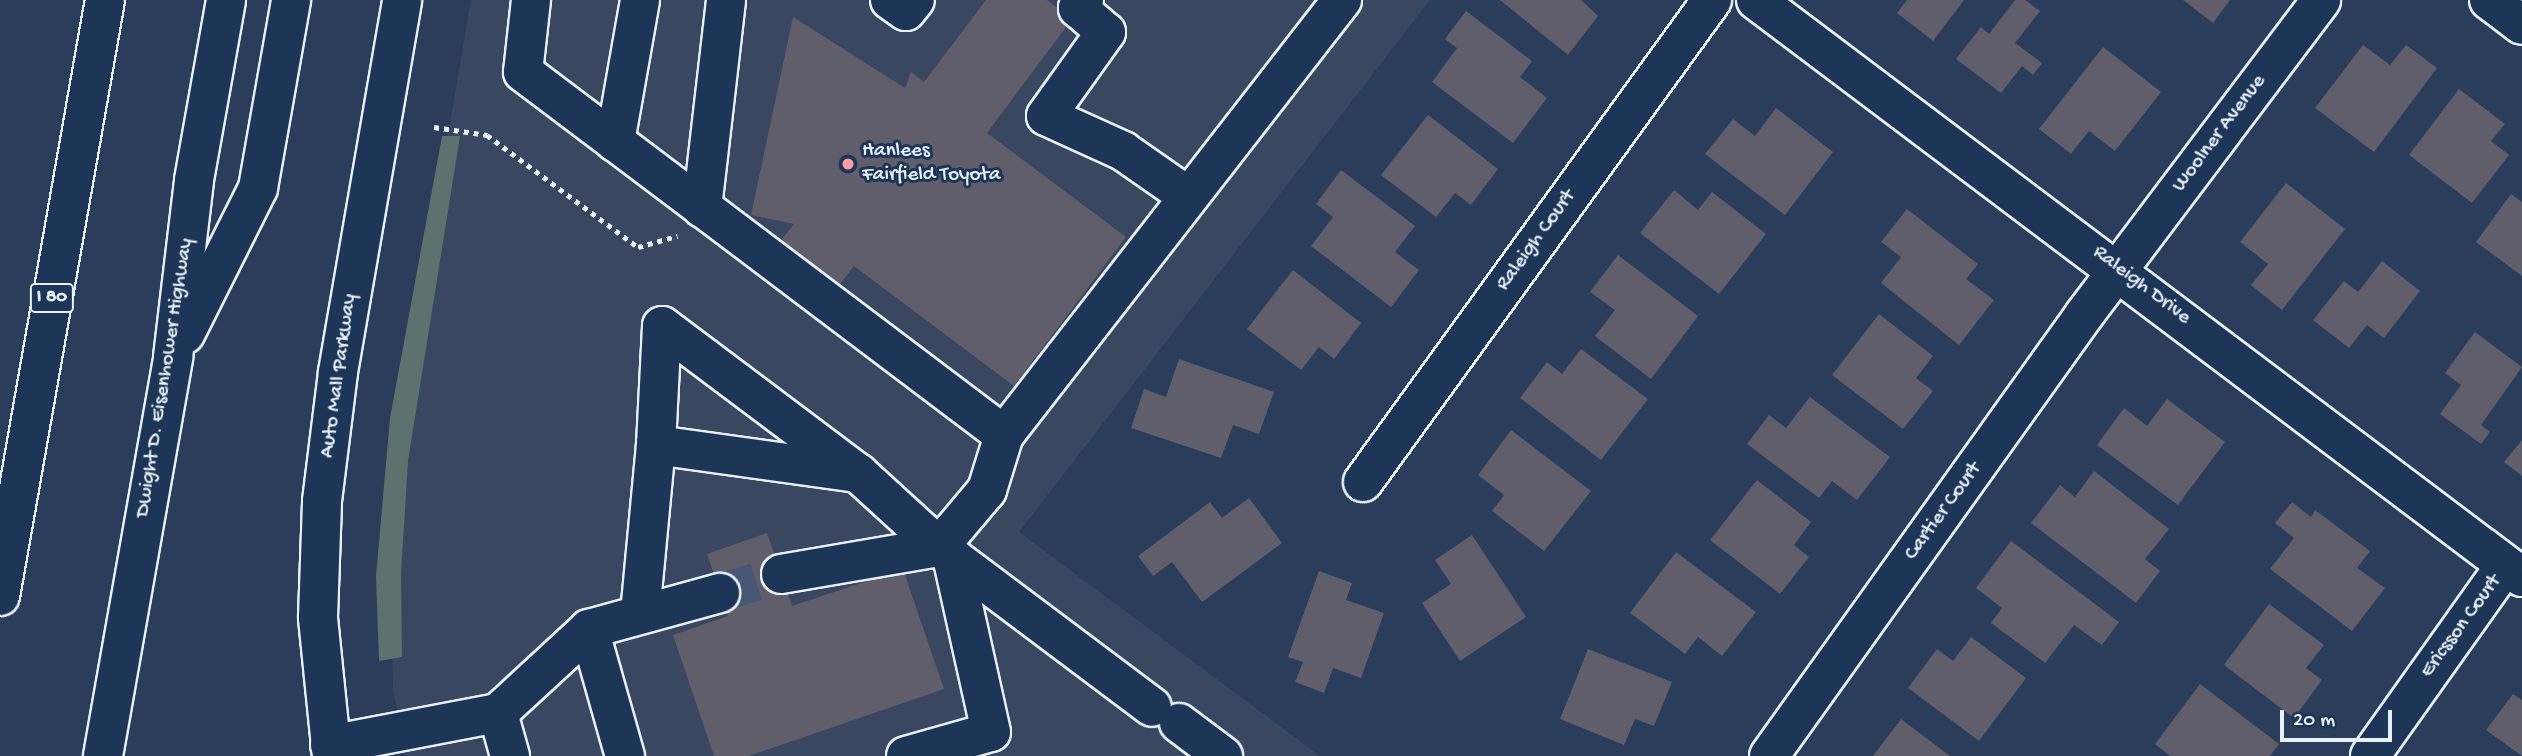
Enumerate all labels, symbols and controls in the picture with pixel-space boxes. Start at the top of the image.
street label: Woolner Avenue [2168,70,2272,198]
place label: Hanlees Fairfield Toyota [862,139,1001,189]
marker: Hanlees Fairfield Toyota [840,156,856,172]
street label: Raleigh Court [1492,185,1582,297]
street label: Dwight D. Eisenhower Highway [131,237,201,519]
street label: Raleigh Drive [2087,241,2195,331]
road number: I 80 [29,282,75,314]
street label: Auto Mall Parkway [316,292,364,460]
street label: Cartier Court [1900,458,1988,566]
street label: Ericsson Court [2416,570,2508,684]
scale bar [2284,696,2396,740]
text: 20 m [2293,709,2335,734]

